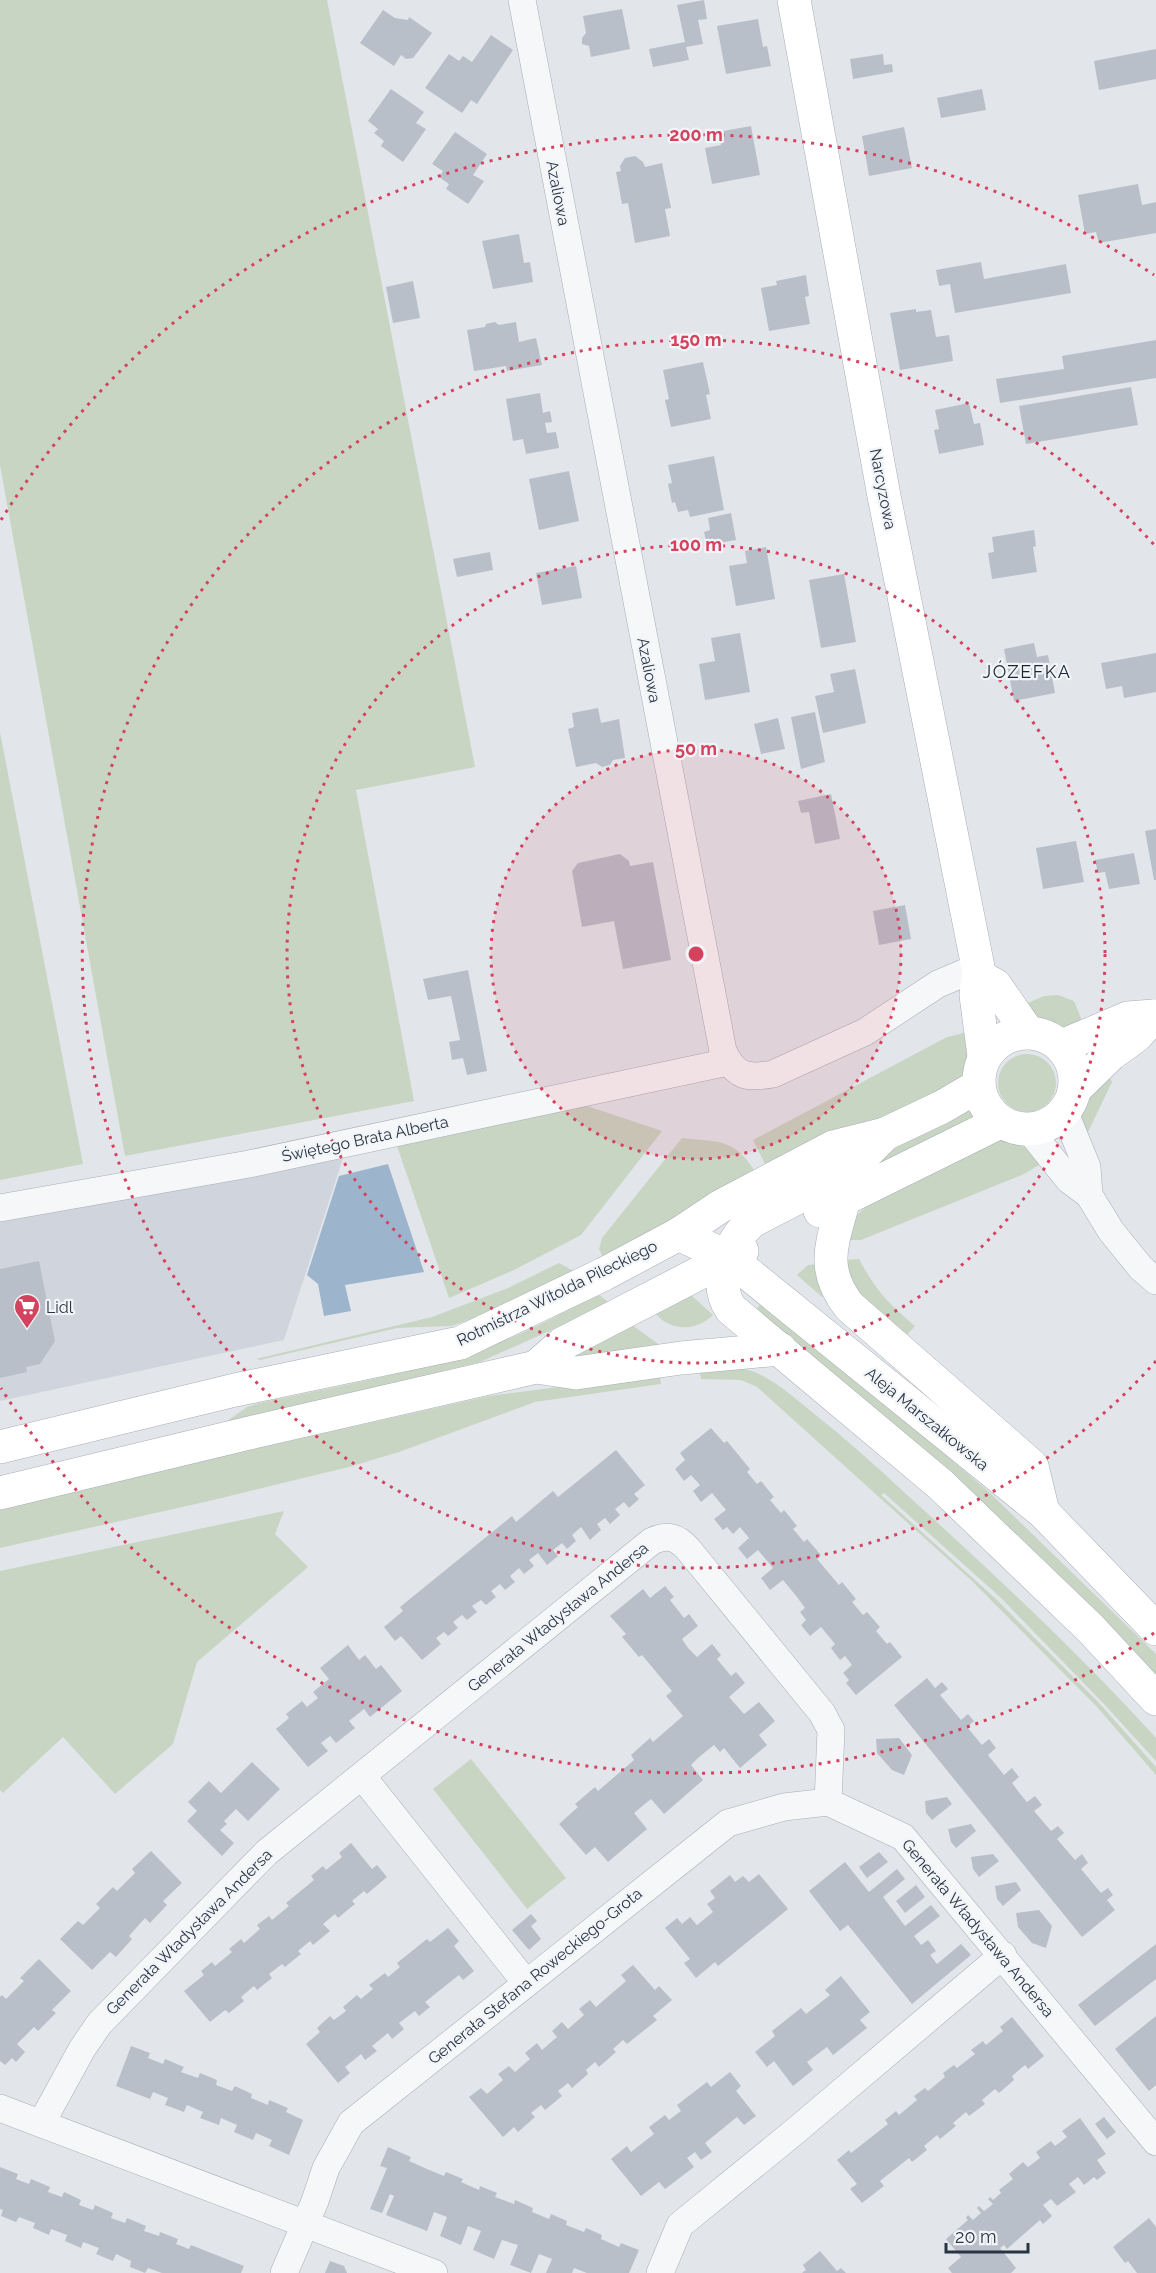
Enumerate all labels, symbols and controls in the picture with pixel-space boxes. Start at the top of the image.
text: 200 m [669,124,723,145]
street label: Azaliowa [542,159,574,227]
text: 150 m [671,329,722,350]
street label: Narcyzowa [866,447,900,531]
text: 100 m [670,534,722,555]
street label: Azaliowa [633,636,665,704]
district label: JÓZEFKA [983,660,1072,682]
text: 50 m [675,738,717,759]
centre of rings [686,944,706,964]
street label: Świętego Brata Alberta [280,1111,450,1166]
street label: Rotmistrza Witolda Pileckiego [454,1236,660,1350]
supermarket icon: Lidl [12,1292,42,1330]
place label: Lidl [46,1298,74,1317]
street label: Aleja Marszałkowska [861,1363,993,1475]
street label: Generała Władysława Andersa [464,1538,652,1696]
street label: Generała Władysława Andersa [898,1835,1058,2021]
street label: Generała Władysława Andersa [102,1845,276,2019]
street label: Generała Stefana Roweckiego-Grota [424,1884,646,2068]
scale bar [946,2216,1028,2254]
text: 20 m [955,2226,997,2247]

